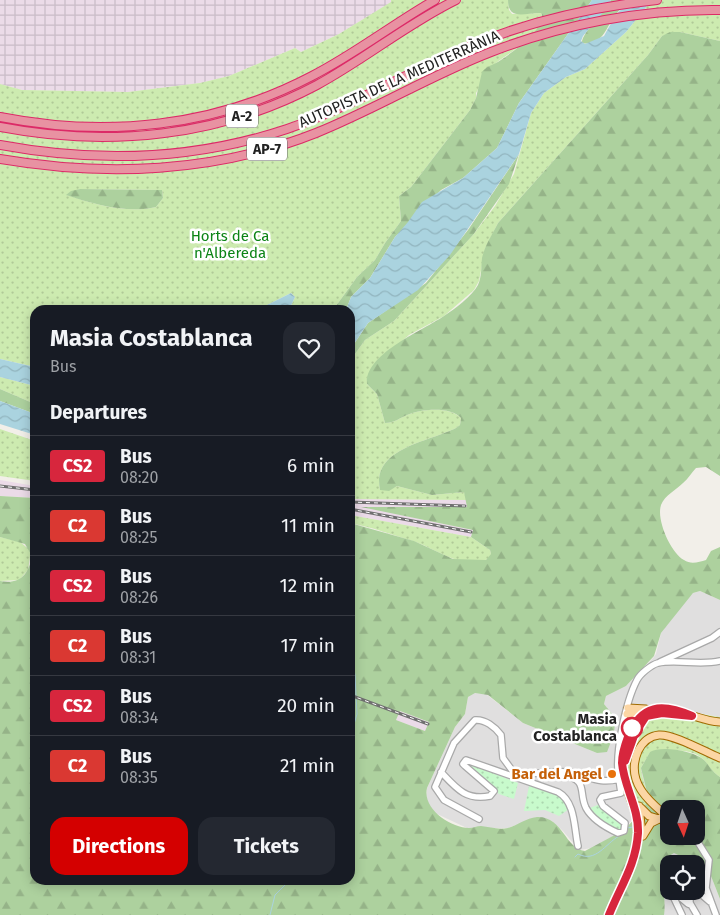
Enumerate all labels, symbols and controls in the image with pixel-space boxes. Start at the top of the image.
street label: AUTOPISTA DE LA MEDITERRÀNIA [296,26,503,132]
road number: A-2 [226,104,258,128]
road number: AP-7 [247,138,287,160]
park label: Horts de Ca n'Albereda [191,227,269,262]
button: heart [283,322,335,374]
text: Masia Costablanca [50,324,253,352]
text: Bus [50,357,77,376]
text: Departures [50,401,147,424]
text: Bus [120,445,152,468]
text: 6 min [287,454,335,477]
text: CS2 [63,455,92,477]
text: 08:20 [120,468,158,487]
text: Bus [120,505,152,528]
text: 11 min [281,514,335,537]
text: C2 [68,515,87,537]
text: 08:25 [120,528,158,547]
text: Bus [120,565,152,588]
text: 12 min [280,574,335,597]
text: CS2 [63,575,92,597]
text: 08:26 [120,588,158,607]
text: Bus [120,625,152,648]
text: 17 min [281,634,335,657]
text: C2 [68,635,87,657]
text: 08:31 [120,648,156,667]
text: Bus [120,685,152,708]
text: 20 min [277,694,335,717]
text: CS2 [63,695,92,717]
text: 08:34 [120,708,158,727]
place label: Masia Costablanca [533,710,617,745]
marker: Masia Costablanca [621,717,643,739]
text: Bus [120,745,152,768]
text: 21 min [280,754,335,777]
text: C2 [68,755,87,777]
place label: Bar del Angel [511,765,603,783]
text: 08:35 [120,768,158,787]
marker: Bar del Angel [606,768,618,780]
north arrow [660,800,705,845]
map controls [660,800,705,900]
button: Directions [50,817,188,875]
button: Tickets [198,817,335,875]
button: locate [660,855,705,900]

